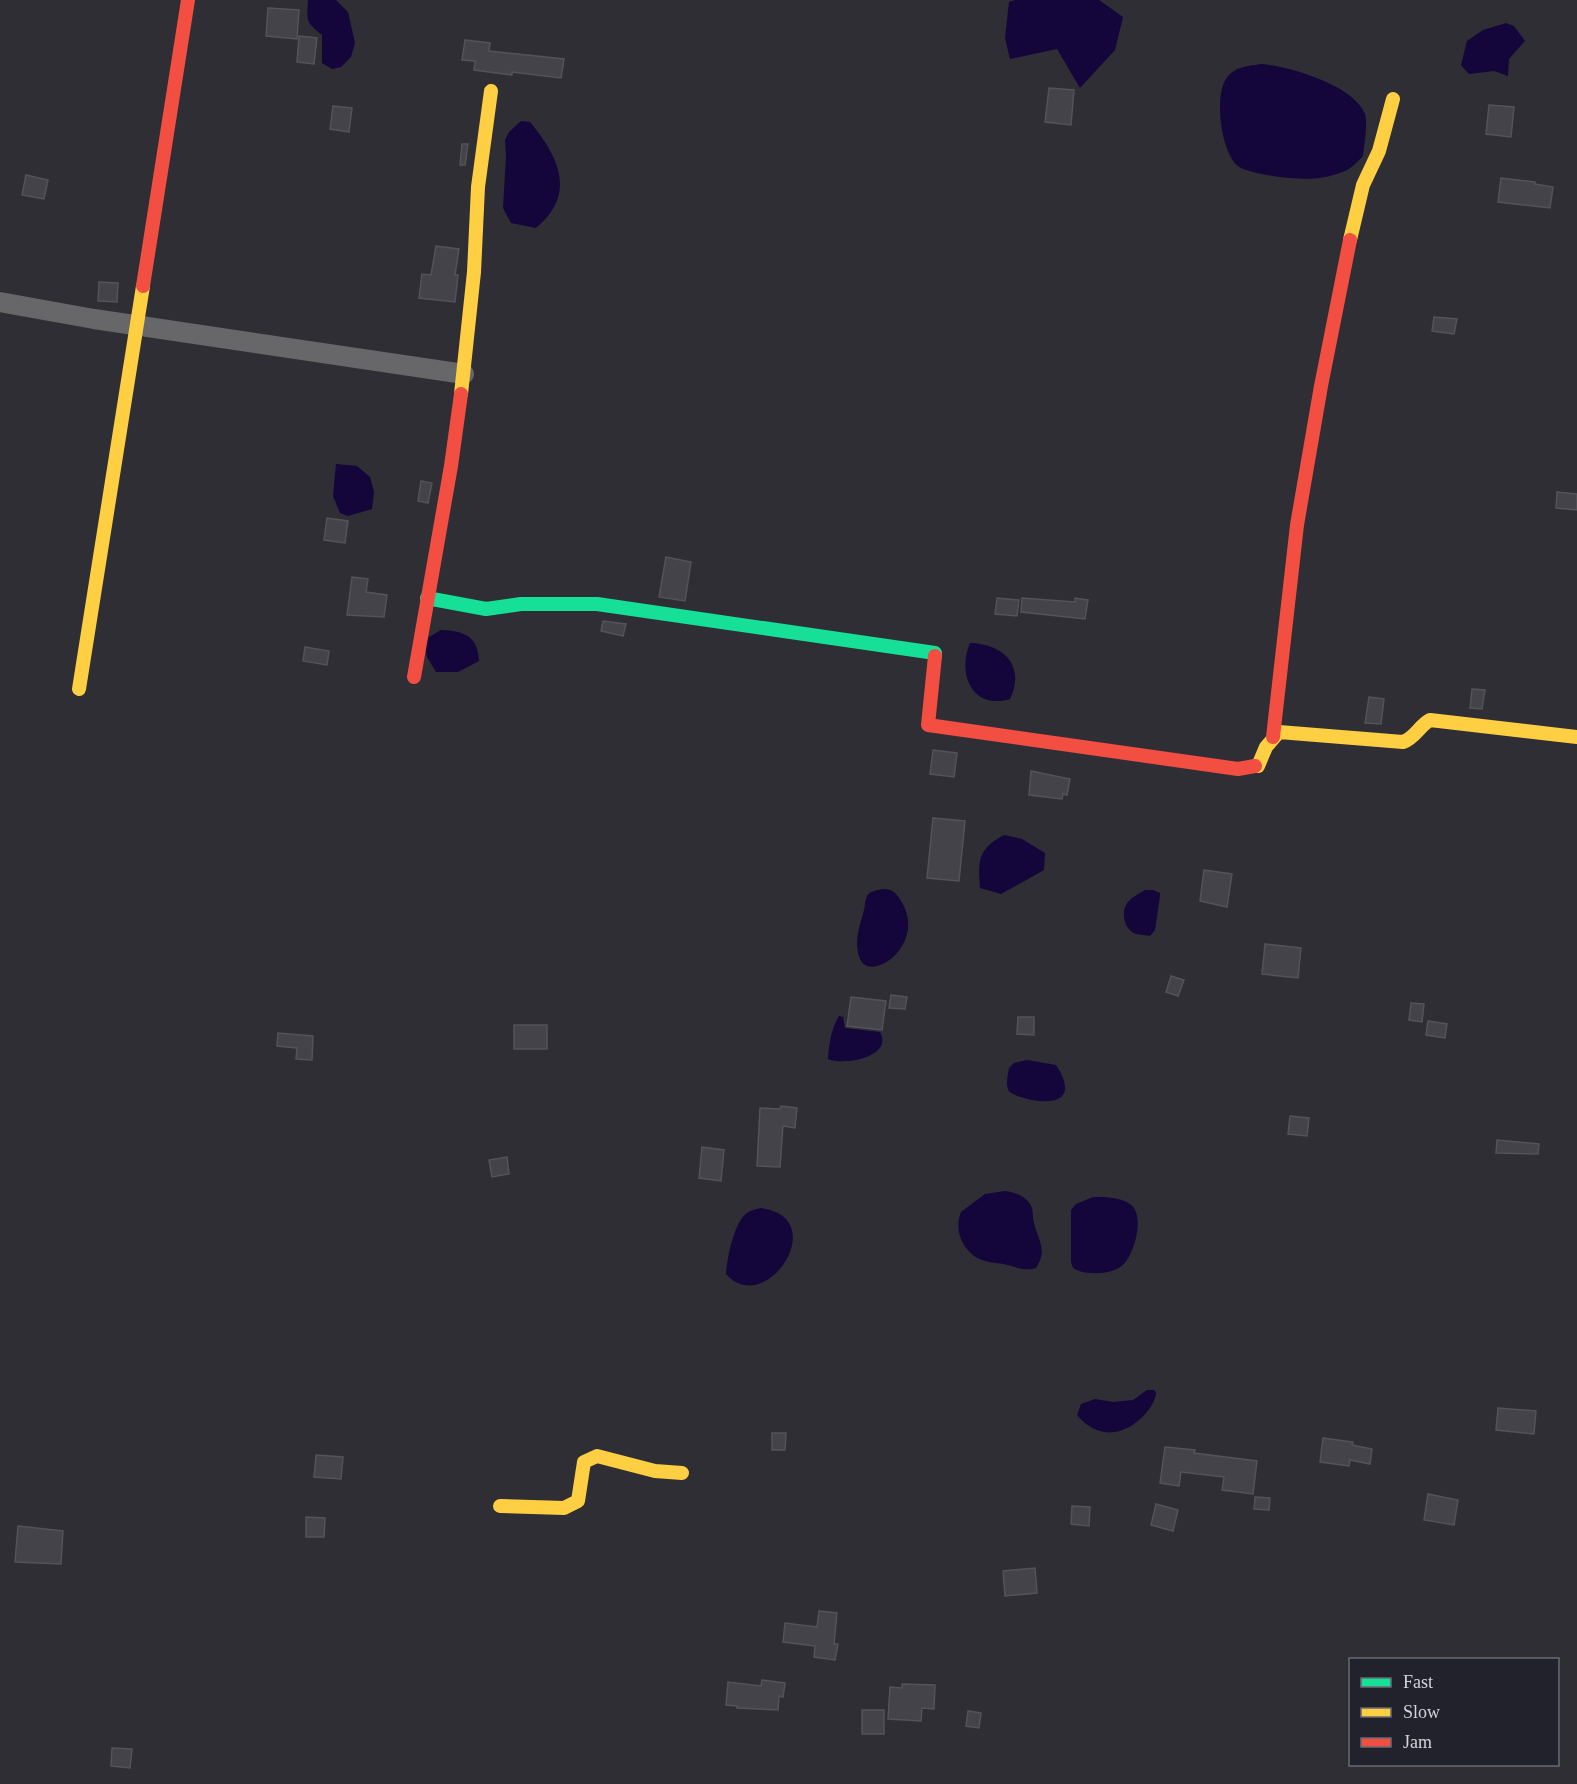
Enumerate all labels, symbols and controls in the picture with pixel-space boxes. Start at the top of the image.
legend [1349,1658,1559,1766]
text: Fast [1403,1672,1433,1692]
text: Slow [1403,1702,1440,1722]
text: Jam [1403,1732,1432,1752]

